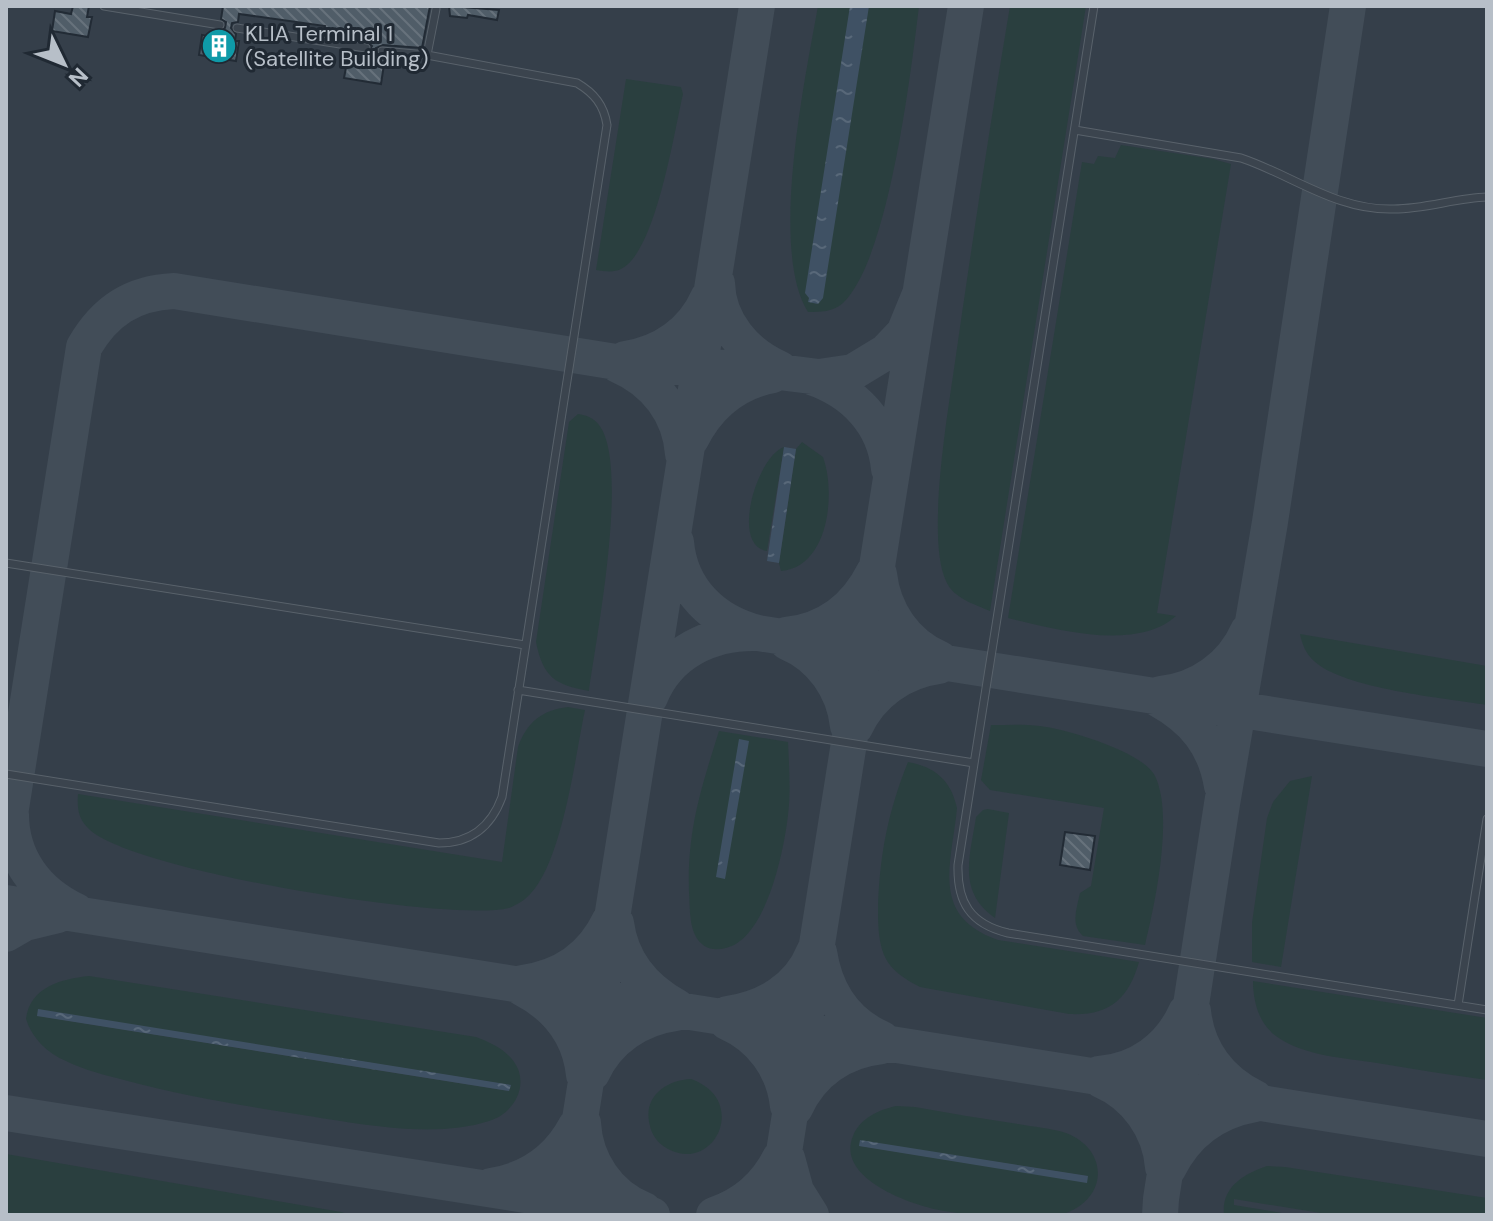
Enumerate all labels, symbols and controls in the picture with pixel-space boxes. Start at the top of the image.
place label: KLIA Terminal 1 (Satellite Building) [245,19,428,73]
north arrow [24,24,104,104]
building icon: KLIA Terminal 1 (Satellite Building) [200,27,238,65]
text: N [62,62,94,93]

